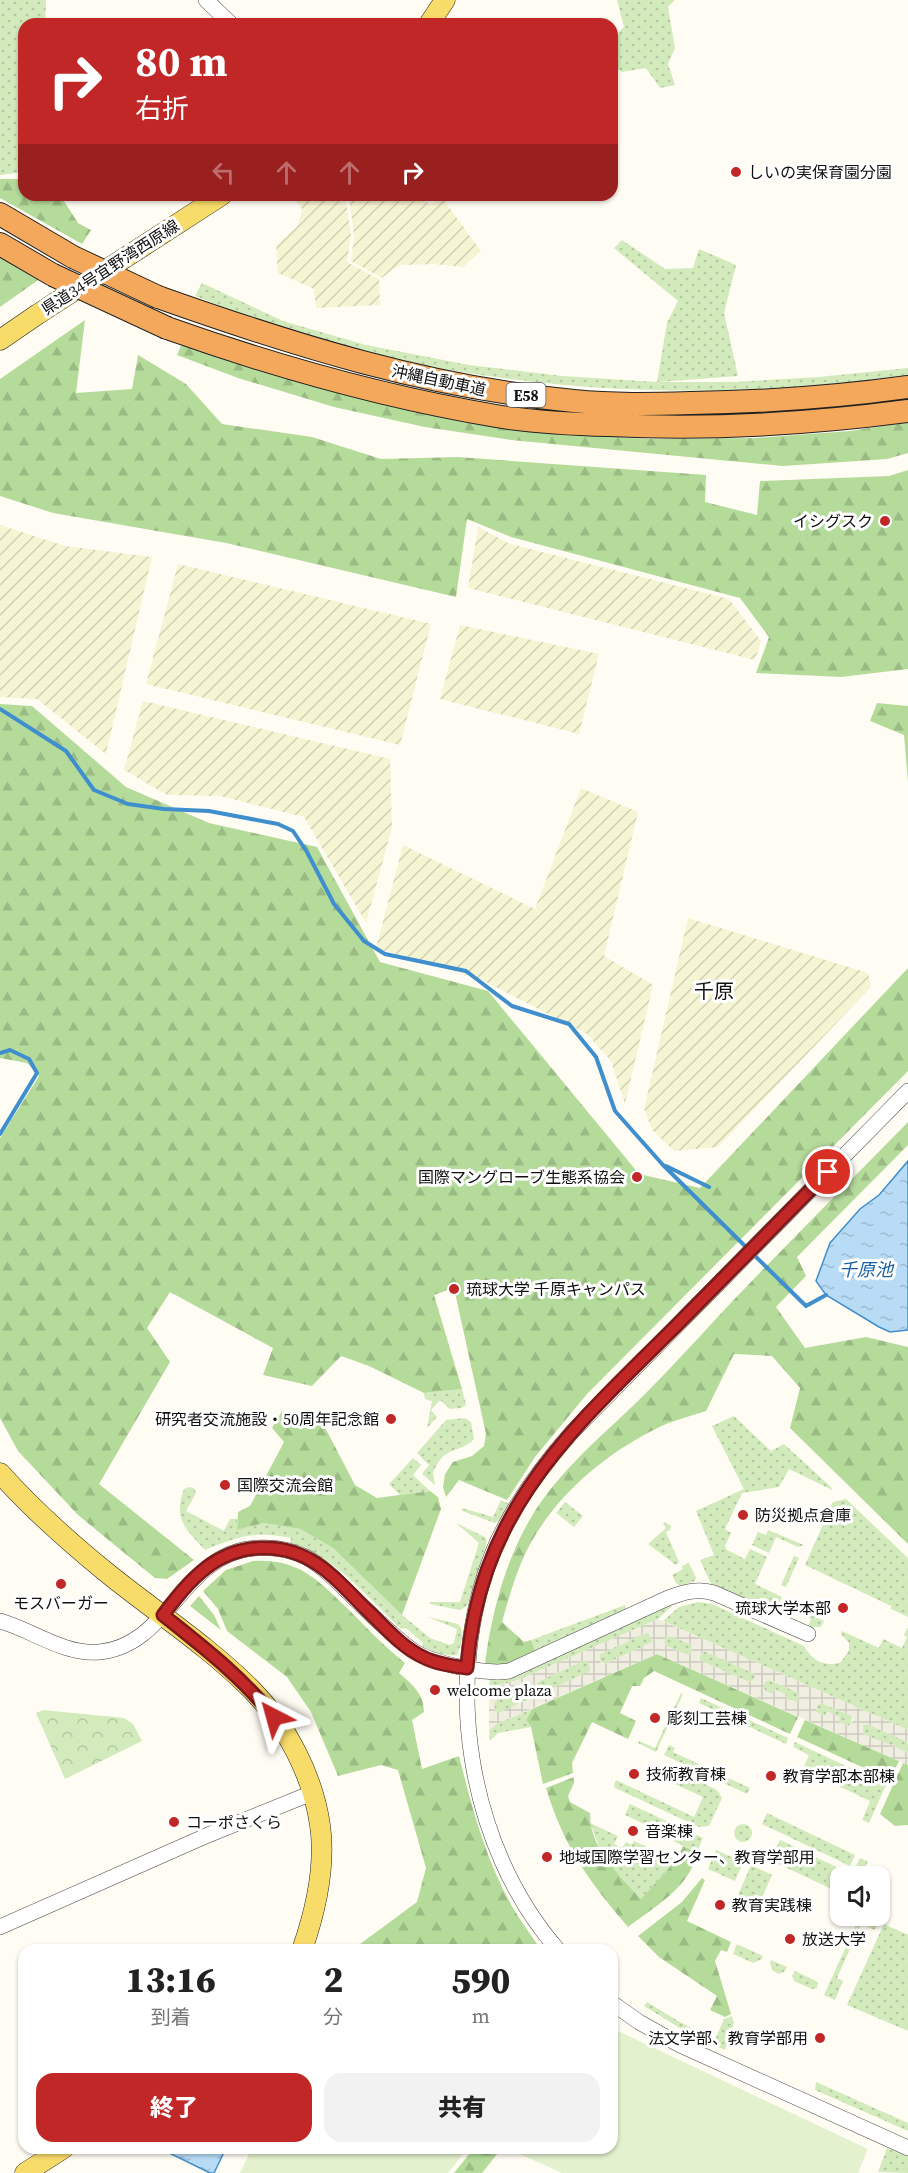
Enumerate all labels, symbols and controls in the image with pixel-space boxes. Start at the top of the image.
text: 80 m [135,32,228,90]
icon: right [36,42,114,120]
text: 右折 [135,90,189,127]
icon: left [207,156,240,189]
icon: ahead [270,156,303,189]
icon: ahead [333,156,366,189]
icon: right [396,156,429,189]
place label: しいの実保育園分園 [748,161,892,183]
marker: しいの実保育園分園 [729,165,743,179]
street label: 県道34号宜野湾西原線 [37,214,183,320]
street label: 沖縄自動車道 [390,359,488,401]
road number: E58 [506,383,546,407]
place label: イシグスク [793,510,873,532]
marker: イシグスク [878,514,892,528]
district label: 千原 [694,977,734,1005]
pin [802,1146,853,1197]
icon: arrive [811,1155,844,1188]
place label: 国際マングローブ生態系協会 [418,1166,625,1188]
marker: 国際マングローブ生態系協会 [630,1170,644,1184]
water label: 千原池 [839,1257,895,1282]
place label: 琉球大学 千原キャンパス [466,1278,646,1300]
marker: 琉球大学 千原キャンパス [447,1282,461,1296]
place label: 研究者交流施設・50周年記念館 [155,1408,379,1430]
marker: 研究者交流施設・50周年記念館 [384,1412,398,1426]
place label: 国際交流会館 [237,1474,333,1496]
marker: 国際交流会館 [218,1478,232,1492]
place label: 防災拠点倉庫 [755,1504,851,1526]
marker: 防災拠点倉庫 [736,1508,750,1522]
marker: モスバーガー [54,1577,68,1591]
place label: モスバーガー [13,1592,109,1614]
place label: 琉球大学本部 [735,1597,831,1619]
marker: 琉球大学本部 [836,1601,850,1615]
place label: welcome plaza [447,1679,553,1701]
marker: welcome plaza [428,1683,442,1697]
position arrow [242,1685,306,1749]
place label: 彫刻工芸棟 [667,1707,747,1729]
marker: 彫刻工芸棟 [648,1711,662,1725]
place label: 技術教育棟 [646,1763,726,1785]
place label: 教育学部本部棟 [783,1765,895,1787]
marker: 技術教育棟 [627,1767,641,1781]
marker: 教育学部本部棟 [764,1769,778,1783]
place label: コーポさくら [186,1811,282,1833]
marker: コーポさくら [167,1815,181,1829]
place label: 音楽棟 [645,1820,693,1842]
marker: 音楽棟 [626,1824,640,1838]
place label: 地域国際学習センター、教育学部用 [559,1846,815,1868]
marker: 地域国際学習センター、教育学部用 [540,1850,554,1864]
map controls [830,1866,890,1926]
button: sound [830,1866,890,1926]
place label: 教育実践棟 [732,1894,812,1916]
marker: 教育実践棟 [713,1898,727,1912]
place label: 放送大学 [802,1928,866,1950]
marker: 放送大学 [783,1932,797,1946]
text: 13:16 [126,1955,216,2004]
text: 2 [323,1955,343,2004]
text: 590 [451,1956,510,2005]
text: m [472,2002,490,2030]
text: 到着 [151,2003,191,2031]
text: 分 [323,2003,343,2031]
place label: 法文学部、教育学部用 [648,2027,808,2049]
marker: 法文学部、教育学部用 [813,2031,827,2045]
button: 終了 [36,2073,312,2142]
button: 共有 [324,2073,600,2142]

